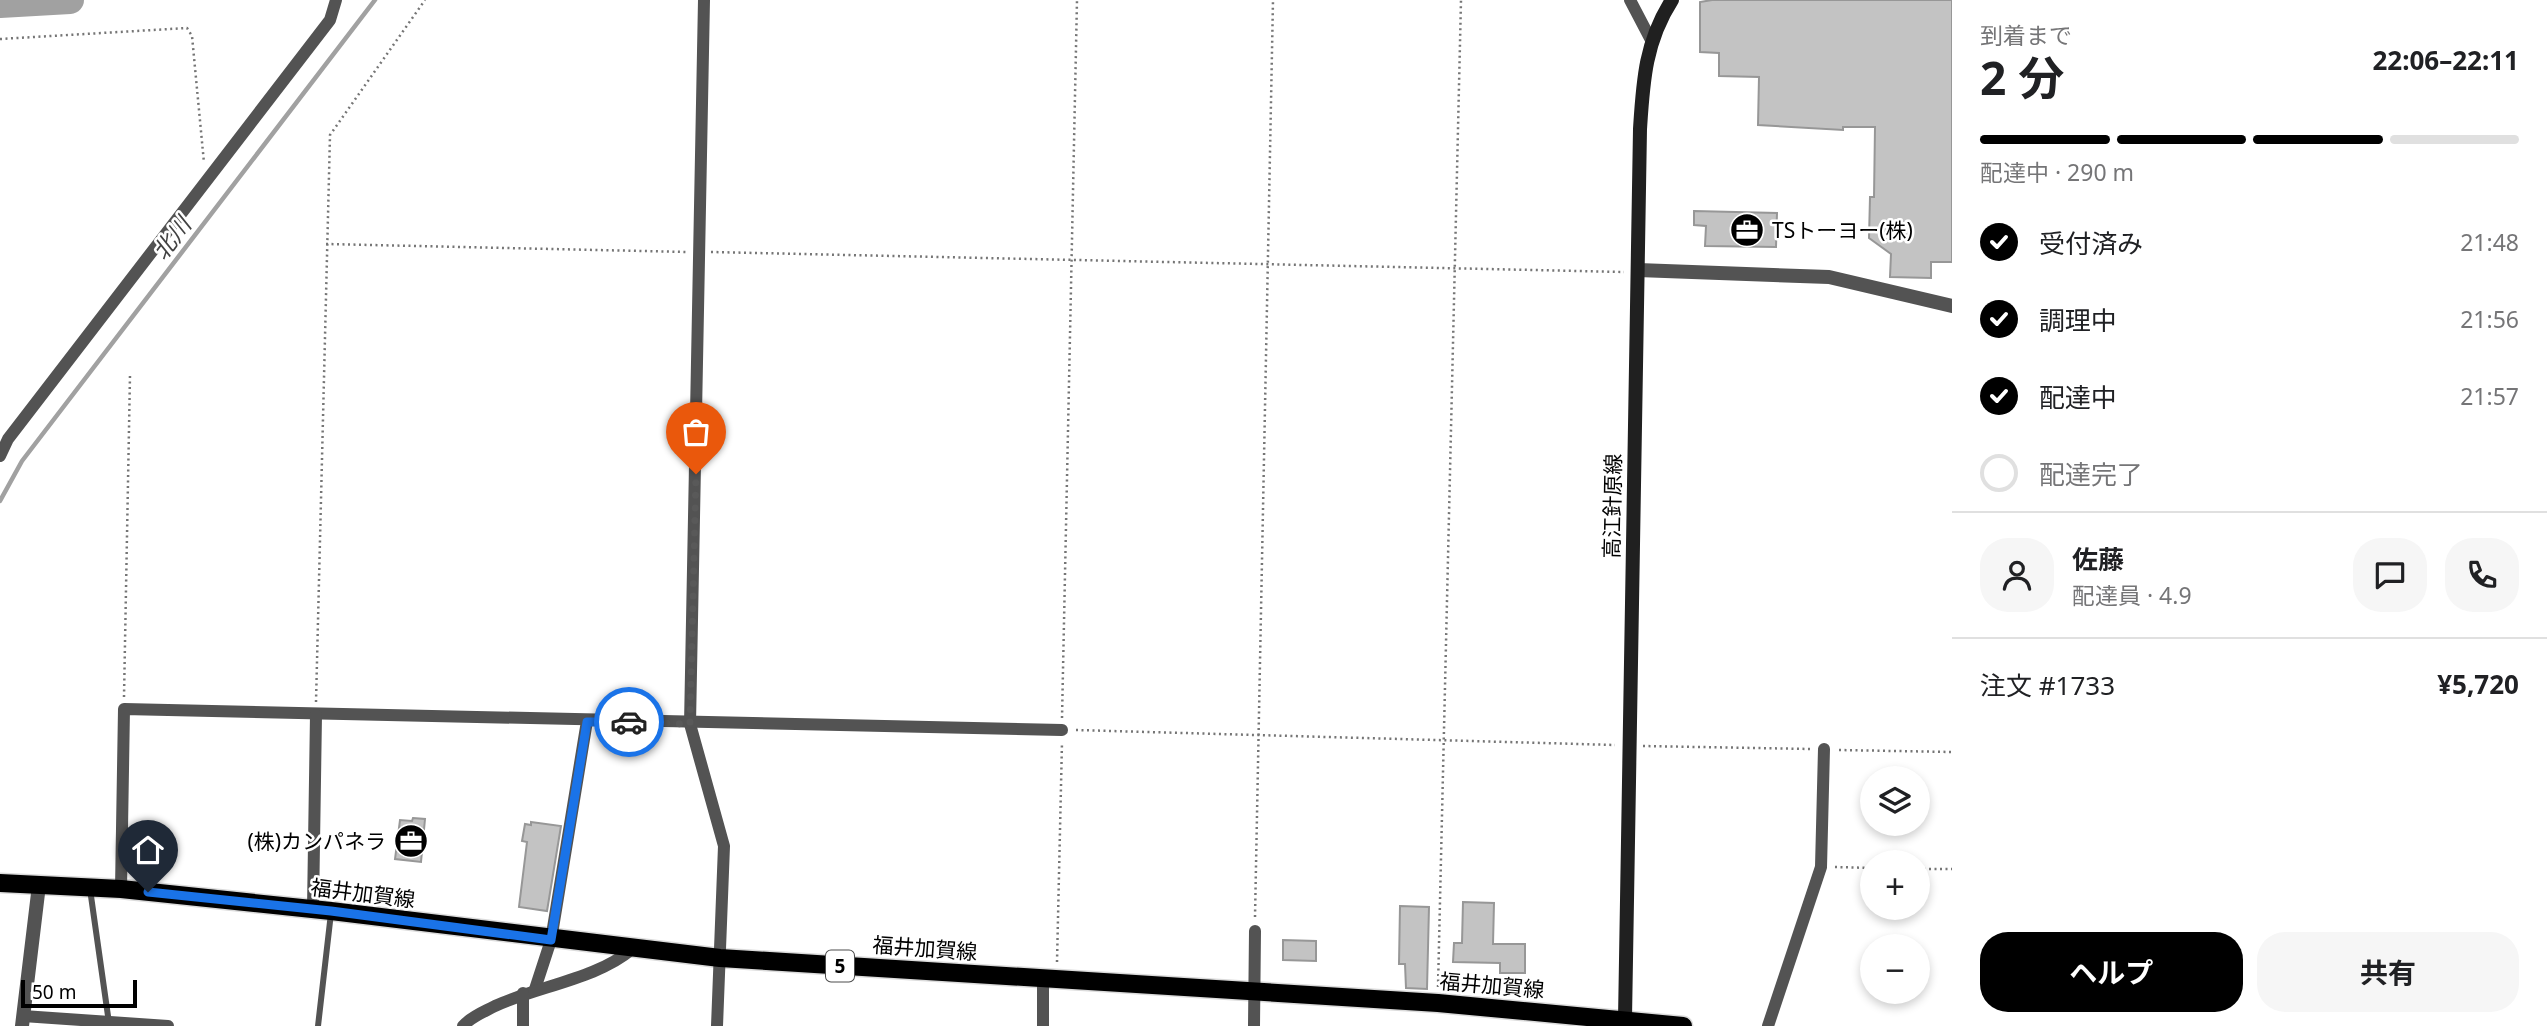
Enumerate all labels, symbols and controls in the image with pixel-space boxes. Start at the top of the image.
text: 到着まで [1980,19,2072,51]
text: 22:06–22:11 [2372,42,2519,78]
text: 2 分 [1980,46,2064,108]
text: 配達中 · 290 m [1980,156,2134,188]
water label: 北川 [144,208,199,266]
office icon: TSトーヨー(株) [1728,211,1766,249]
place label: TSトーヨー(株) [1772,216,1913,244]
icon: check [1980,223,2018,261]
text: 受付済み [2039,225,2143,261]
text: 21:48 [2460,226,2519,258]
icon: check [1980,300,2018,338]
text: 調理中 [2039,302,2117,338]
text: 21:56 [2460,303,2519,335]
icon: check [1980,377,2018,415]
text: 配達中 [2039,379,2117,415]
text: 21:57 [2460,380,2519,412]
pin [666,402,726,474]
icon: bag [677,413,715,451]
street label: 高江針原線 [1597,453,1627,559]
text: 配達完了 [2039,456,2143,492]
button: person [1980,538,2054,612]
button: chat [2353,538,2427,612]
button: phone [2445,538,2519,612]
text: 佐藤 [2072,541,2124,577]
text: 配達員 · 4.9 [2072,579,2192,611]
text: ¥5,720 [2437,666,2519,702]
text: 注文 #1733 [1980,667,2115,703]
courier [594,687,664,757]
icon: car [610,703,648,741]
map controls [1860,766,1930,1004]
button: layers [1860,766,1930,836]
pin [118,820,178,892]
office icon: (株)カンパネラ [392,822,430,860]
place label: (株)カンパネラ [247,827,386,855]
icon: home [129,831,167,869]
button: + [1860,850,1930,920]
street label: 福井加賀線 [309,873,417,913]
street label: 福井加賀線 [872,930,978,966]
button: ヘルプ [1980,932,2243,1012]
button: 共有 [2257,932,2519,1012]
button: − [1860,934,1930,1004]
road number: 5 [826,950,854,982]
street label: 福井加賀線 [1438,966,1546,1004]
scale bar [21,977,136,1009]
text: 50 m [32,979,76,1005]

